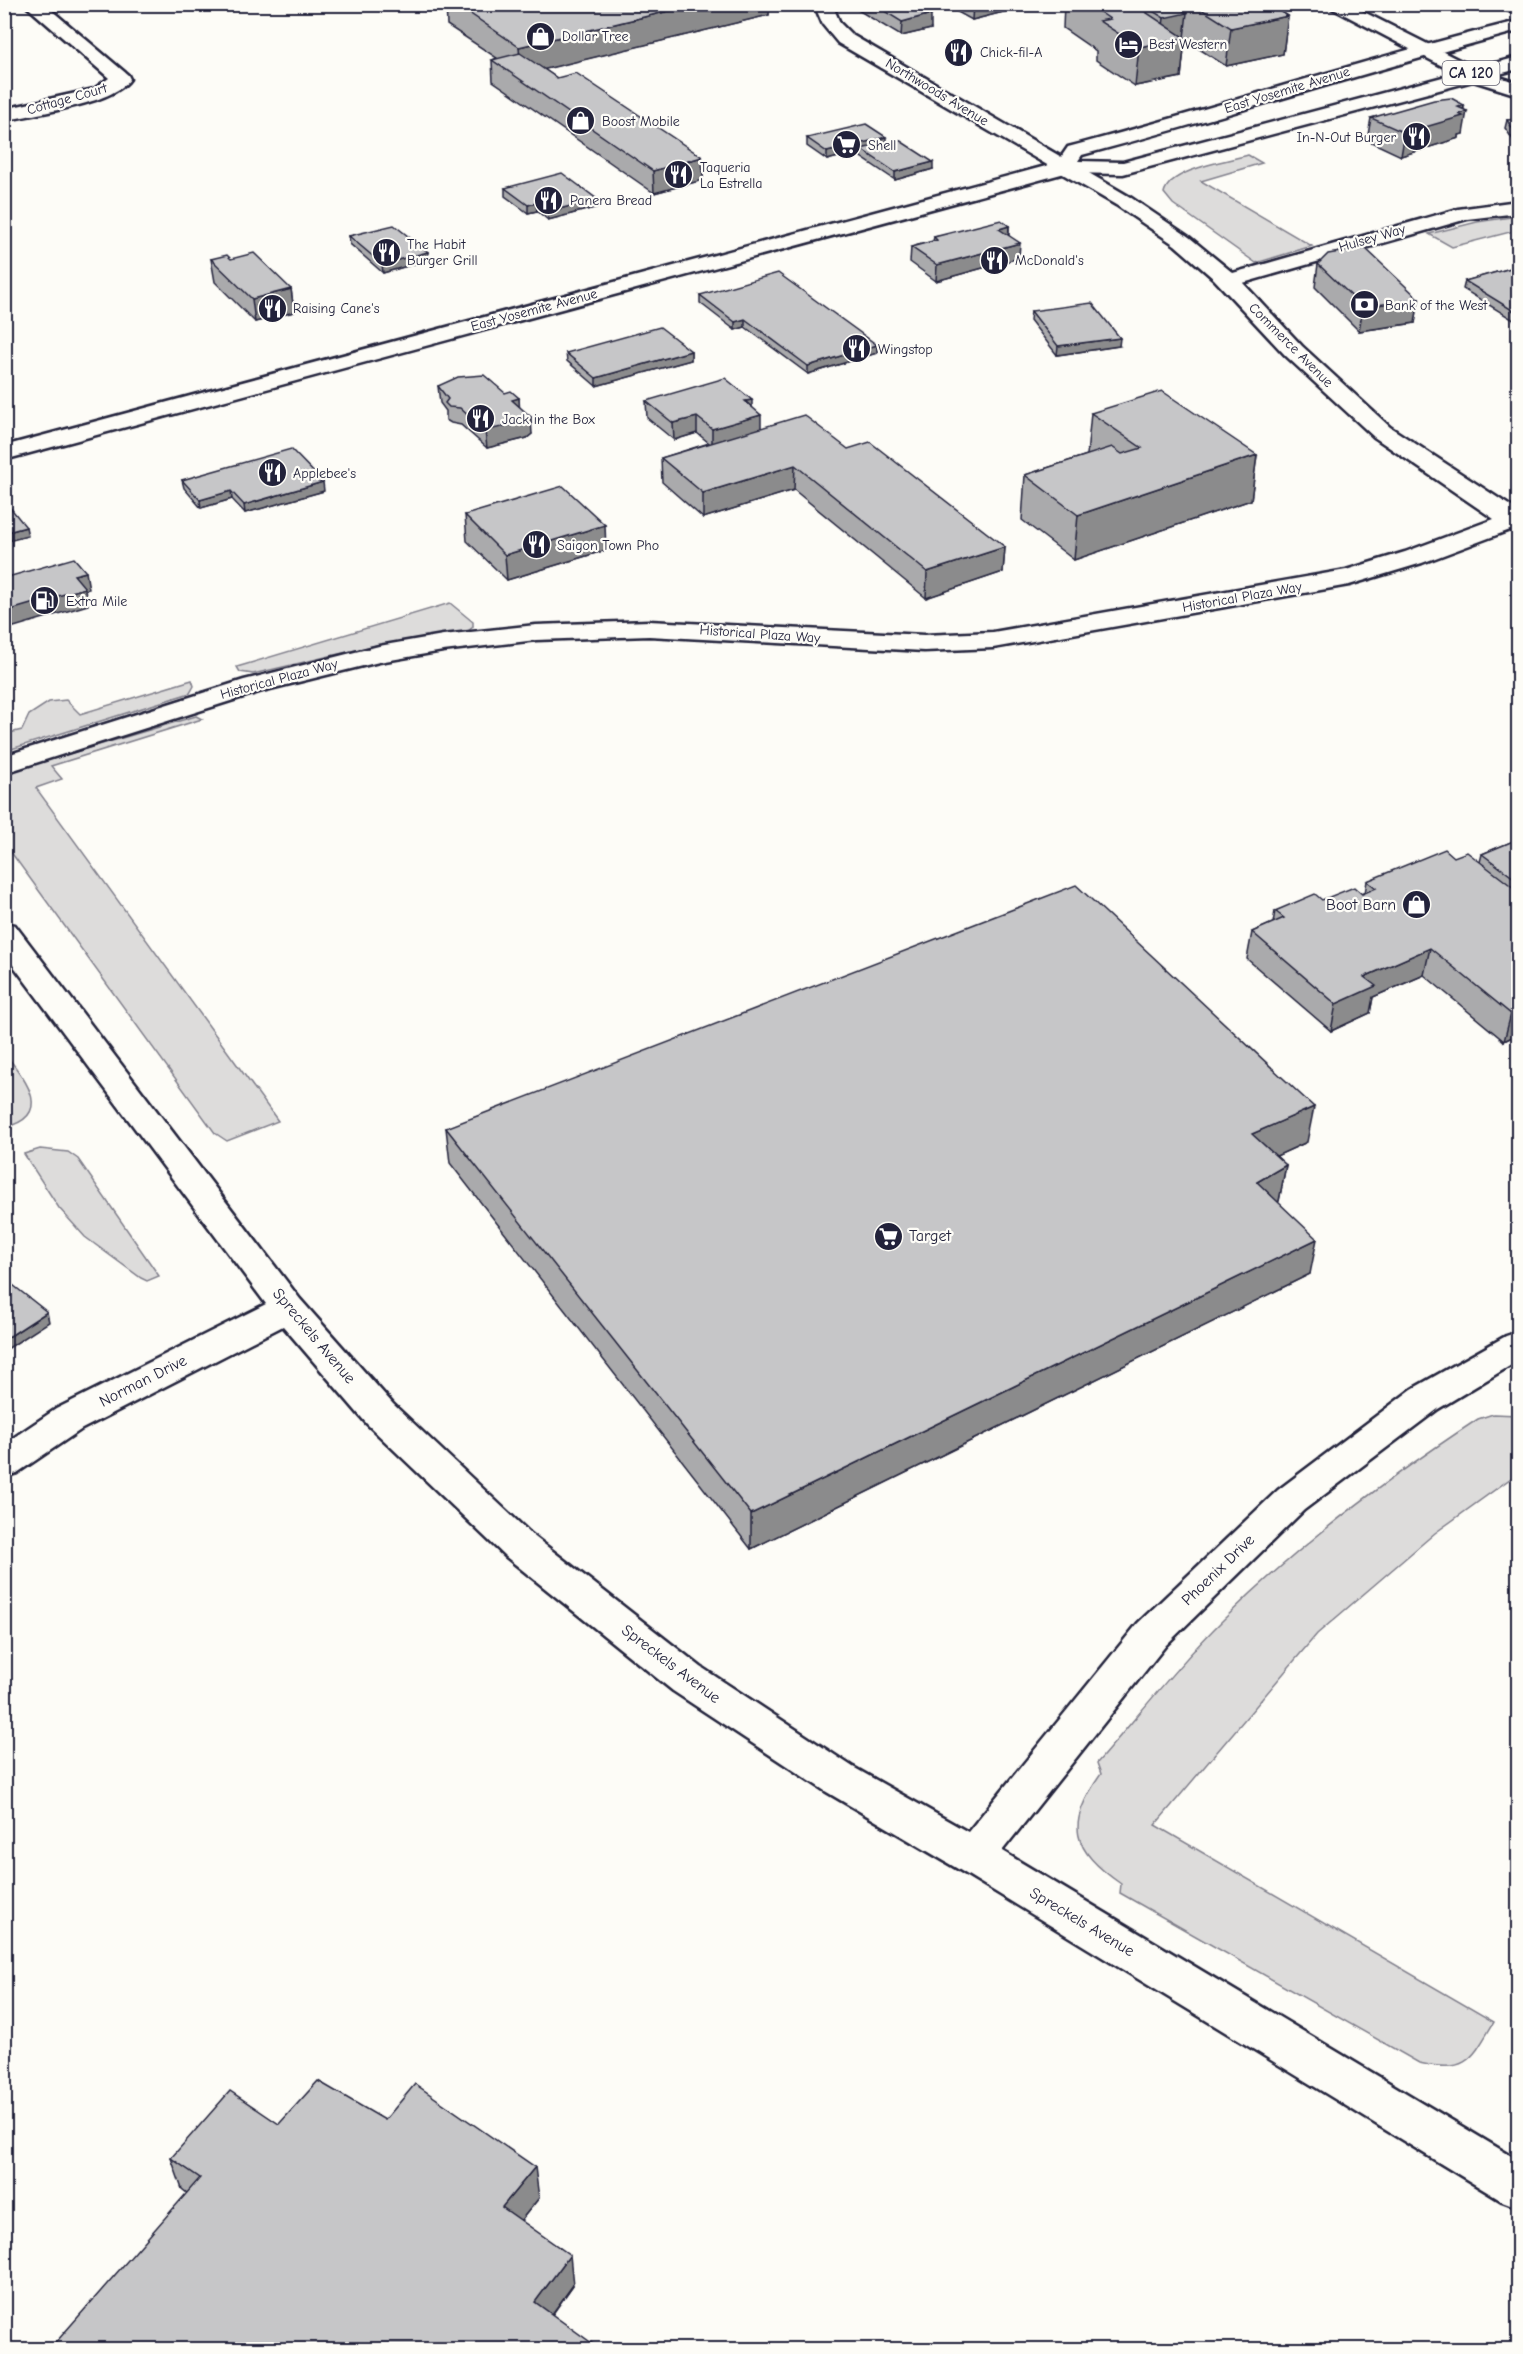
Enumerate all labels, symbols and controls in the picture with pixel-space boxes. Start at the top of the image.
shop icon: Dollar Tree [525,20,557,52]
place label: Dollar Tree [562,28,628,45]
hotel icon: Best Western [1112,28,1144,60]
restaurant icon: Chick-fil-A [943,36,975,68]
place label: Best Western [1149,36,1227,53]
place label: Chick-fil-A [980,44,1042,61]
street label: Northwoods Avenue [882,55,992,129]
road number: CA 120 [1442,61,1500,85]
street label: East Yosemite Avenue [1222,63,1352,117]
street label: Cottage Court [25,79,110,119]
shop icon: Boost Mobile [565,105,597,137]
place label: Boost Mobile [602,113,680,130]
restaurant icon: In-N-Out Burger [1401,121,1433,153]
supermarket icon: Shell [831,129,863,161]
place label: In-N-Out Burger [1297,129,1396,146]
place label: Shell [868,137,896,154]
restaurant icon: Taqueria La Estrella [663,159,695,191]
place label: Taqueria La Estrella [700,159,763,192]
restaurant icon: Panera Bread [533,184,565,216]
place label: Panera Bread [570,192,652,209]
street label: Hulsey Way [1337,220,1408,256]
restaurant icon: The Habit Burger Grill [370,236,402,268]
place label: The Habit Burger Grill [407,236,478,269]
restaurant icon: McDonald's [978,244,1010,276]
place label: McDonald's [1015,252,1084,269]
street label: East Yosemite Avenue [469,285,599,335]
bank icon: Bank of the West [1348,289,1380,321]
restaurant icon: Raising Cane's [256,292,288,324]
place label: Bank of the West [1385,297,1488,314]
street label: Commerce Avenue [1245,299,1337,391]
place label: Raising Cane's [293,300,380,317]
restaurant icon: Wingstop [841,333,873,365]
place label: Wingstop [878,341,933,358]
restaurant icon: Jack in the Box [465,403,497,435]
place label: Jack in the Box [502,411,595,428]
restaurant icon: Applebee's [256,457,288,489]
place label: Applebee's [293,465,356,482]
restaurant icon: Saigon Town Pho [520,529,552,561]
place label: Saigon Town Pho [557,537,659,554]
street label: Historical Plaza Way [1181,578,1304,616]
fuel station icon: Extra Mile [29,585,61,617]
place label: Extra Mile [66,593,127,610]
street label: Historical Plaza Way [699,621,822,647]
street label: Historical Plaza Way [218,655,340,703]
shop icon: Boot Barn [1401,889,1433,921]
place label: Boot Barn [1326,896,1396,914]
supermarket icon: Target [872,1220,904,1252]
place label: Target [909,1227,951,1245]
street label: Spreckels Avenue [269,1285,359,1387]
street label: Norman Drive [96,1351,190,1411]
street label: Phoenix Drive [1178,1531,1258,1609]
street label: Spreckels Avenue [618,1621,724,1707]
street label: Spreckels Avenue [1026,1884,1138,1960]

